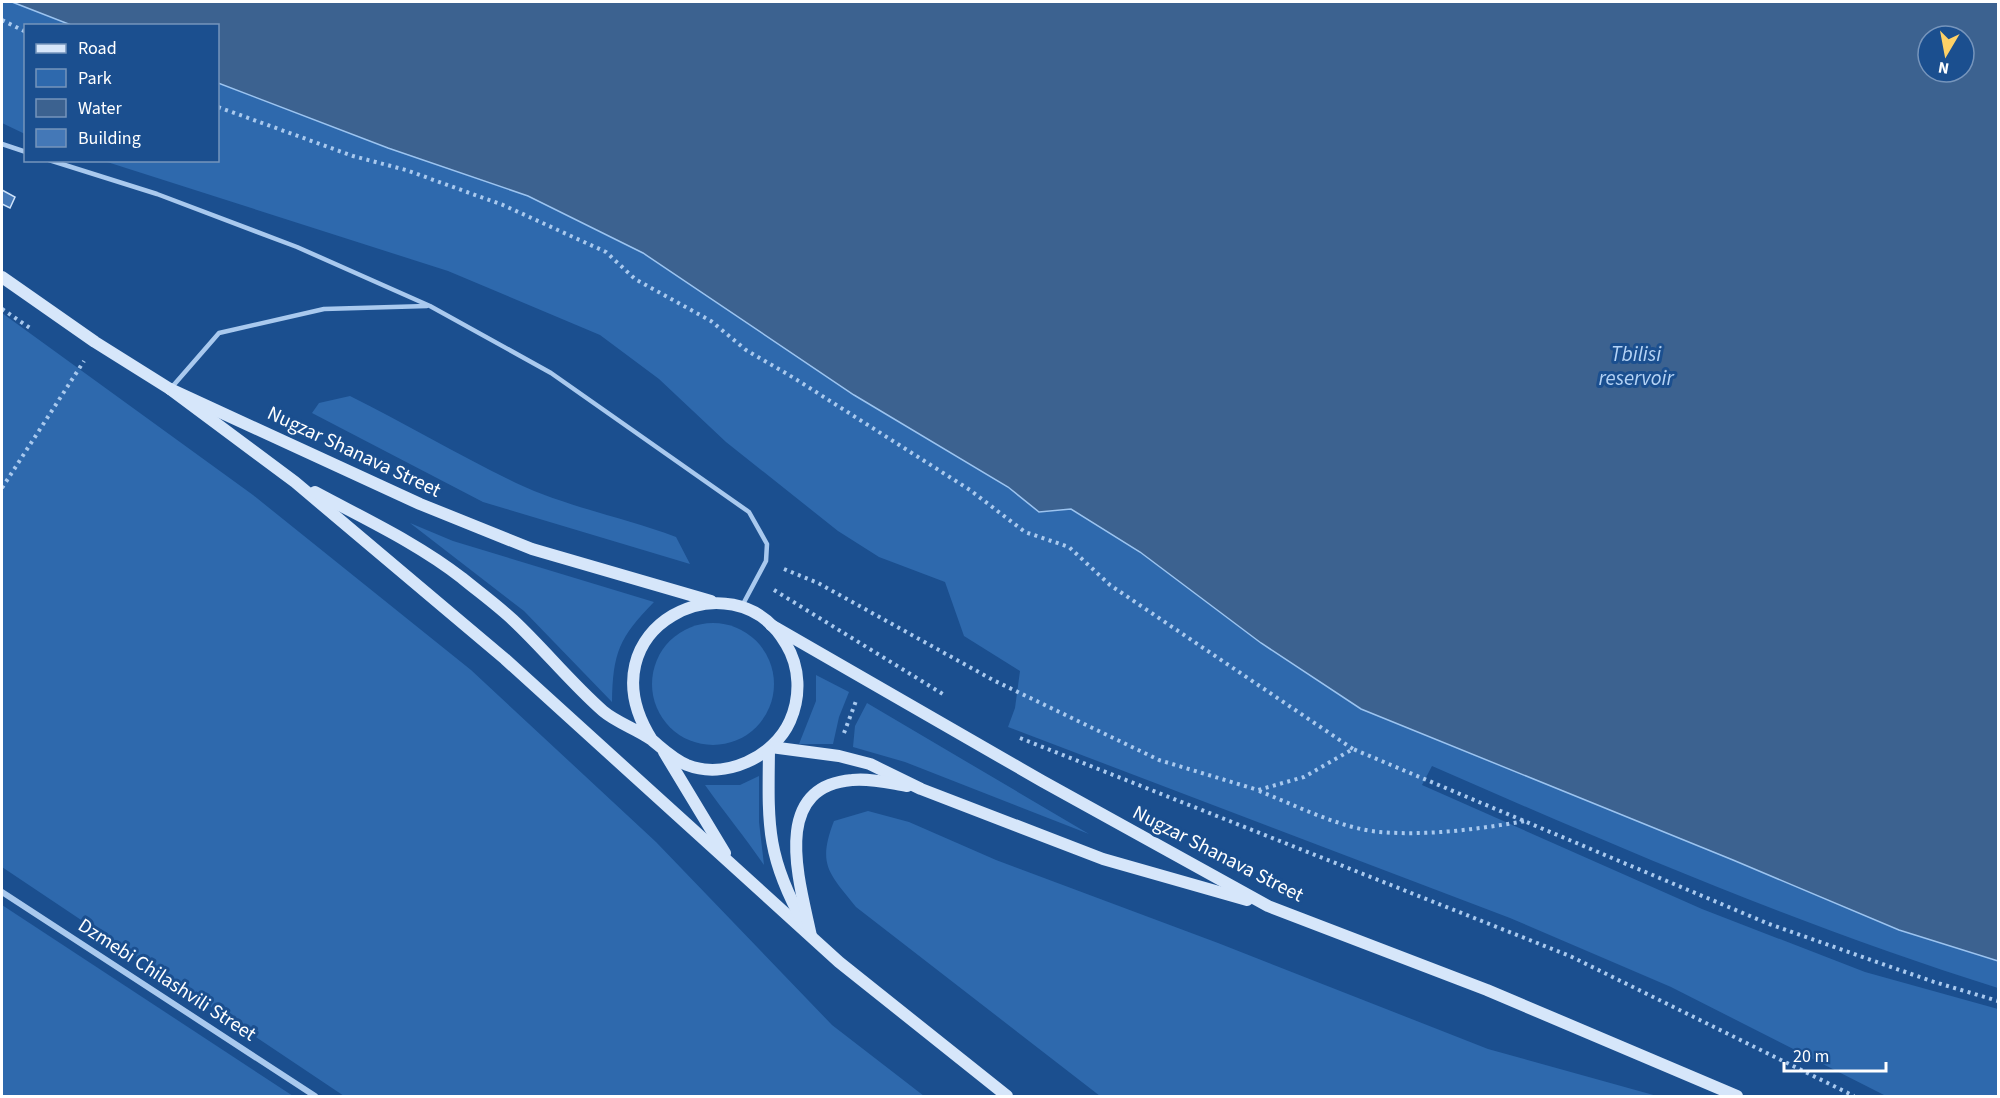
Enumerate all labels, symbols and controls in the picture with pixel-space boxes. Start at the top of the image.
legend [24,24,219,162]
north arrow [1916,24,1976,84]
text: Road [78,36,117,61]
text: N [1936,56,1951,80]
text: Park [78,66,112,91]
text: Water [78,96,122,121]
text: Building [78,126,141,151]
water label: Tbilisi reservoir [1598,339,1674,393]
street label: Nugzar Shanava Street [263,399,446,505]
street label: Nugzar Shanava Street [1128,799,1309,909]
street label: Dzmebi Chilashvili Street [72,912,262,1048]
scale bar [1784,1035,1886,1073]
text: 20 m [1793,1044,1829,1069]

